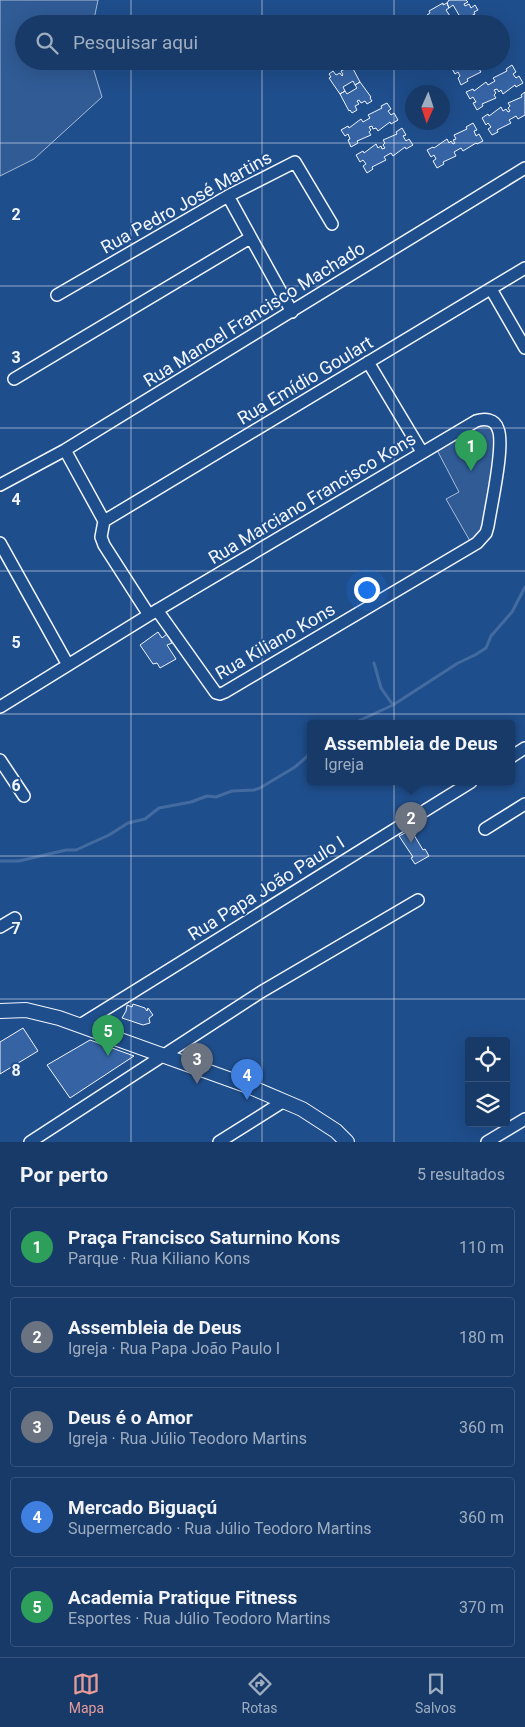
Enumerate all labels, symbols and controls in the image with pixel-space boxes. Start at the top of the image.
search box [15,15,510,70]
icon: search [33,29,61,57]
text: Pesquisar aqui [73,31,198,54]
north arrow [405,85,450,130]
street label: Rua Pedro José Martins [97,146,275,258]
text: 2 [11,205,21,224]
street label: Rua Manoel Francisco Machado [140,237,368,391]
street label: Rua Emídio Goulart [234,331,377,429]
text: 3 [11,348,21,367]
street label: Rua Marciano Francisco Kons [205,428,419,568]
pin: 1 [455,430,487,471]
text: 4 [11,490,21,509]
your location [354,577,380,603]
street label: Rua Kiliano Kons [211,598,339,684]
text: 5 [11,633,21,652]
popup [307,720,515,785]
text: Assembleia de Deus [324,732,498,755]
text: Igreja [324,755,364,774]
text: 6 [11,776,21,795]
pin: 2 [395,802,427,843]
street label: Rua Papa João Paulo I [184,831,348,945]
text: 7 [11,919,21,938]
pin: 5 [92,1015,124,1056]
map controls [465,1037,510,1127]
button: locate [465,1037,510,1082]
pin: 3 [181,1043,213,1084]
pin: 4 [231,1059,263,1100]
text: 8 [11,1061,21,1080]
button: layers [465,1082,510,1127]
text: Por perto [20,1163,108,1187]
text: 5 resultados [417,1165,505,1184]
text: Praça Francisco Saturnino Kons [68,1226,340,1249]
text: 1 [32,1238,42,1257]
text: 110 m [459,1238,504,1257]
text: Parque · Rua Kiliano Kons [68,1249,250,1268]
text: Assembleia de Deus [68,1316,242,1339]
text: 2 [32,1328,42,1347]
text: 180 m [459,1328,504,1347]
text: Igreja · Rua Papa João Paulo I [68,1339,280,1358]
text: Deus é o Amor [68,1406,193,1429]
text: 3 [32,1418,42,1437]
text: 360 m [459,1418,504,1437]
text: Igreja · Rua Júlio Teodoro Martins [68,1429,307,1448]
text: Mercado Biguaçú [68,1496,217,1519]
text: 4 [32,1508,42,1527]
text: 360 m [459,1508,504,1527]
text: Supermercado · Rua Júlio Teodoro Martins [68,1519,372,1538]
text: Academia Pratique Fitness [68,1586,297,1609]
text: 5 [32,1598,42,1617]
text: 370 m [459,1598,504,1617]
text: Esportes · Rua Júlio Teodoro Martins [68,1609,331,1628]
tab: Mapa [69,1670,104,1716]
tab: Rotas [242,1670,278,1716]
tab: Salvos [415,1670,456,1716]

